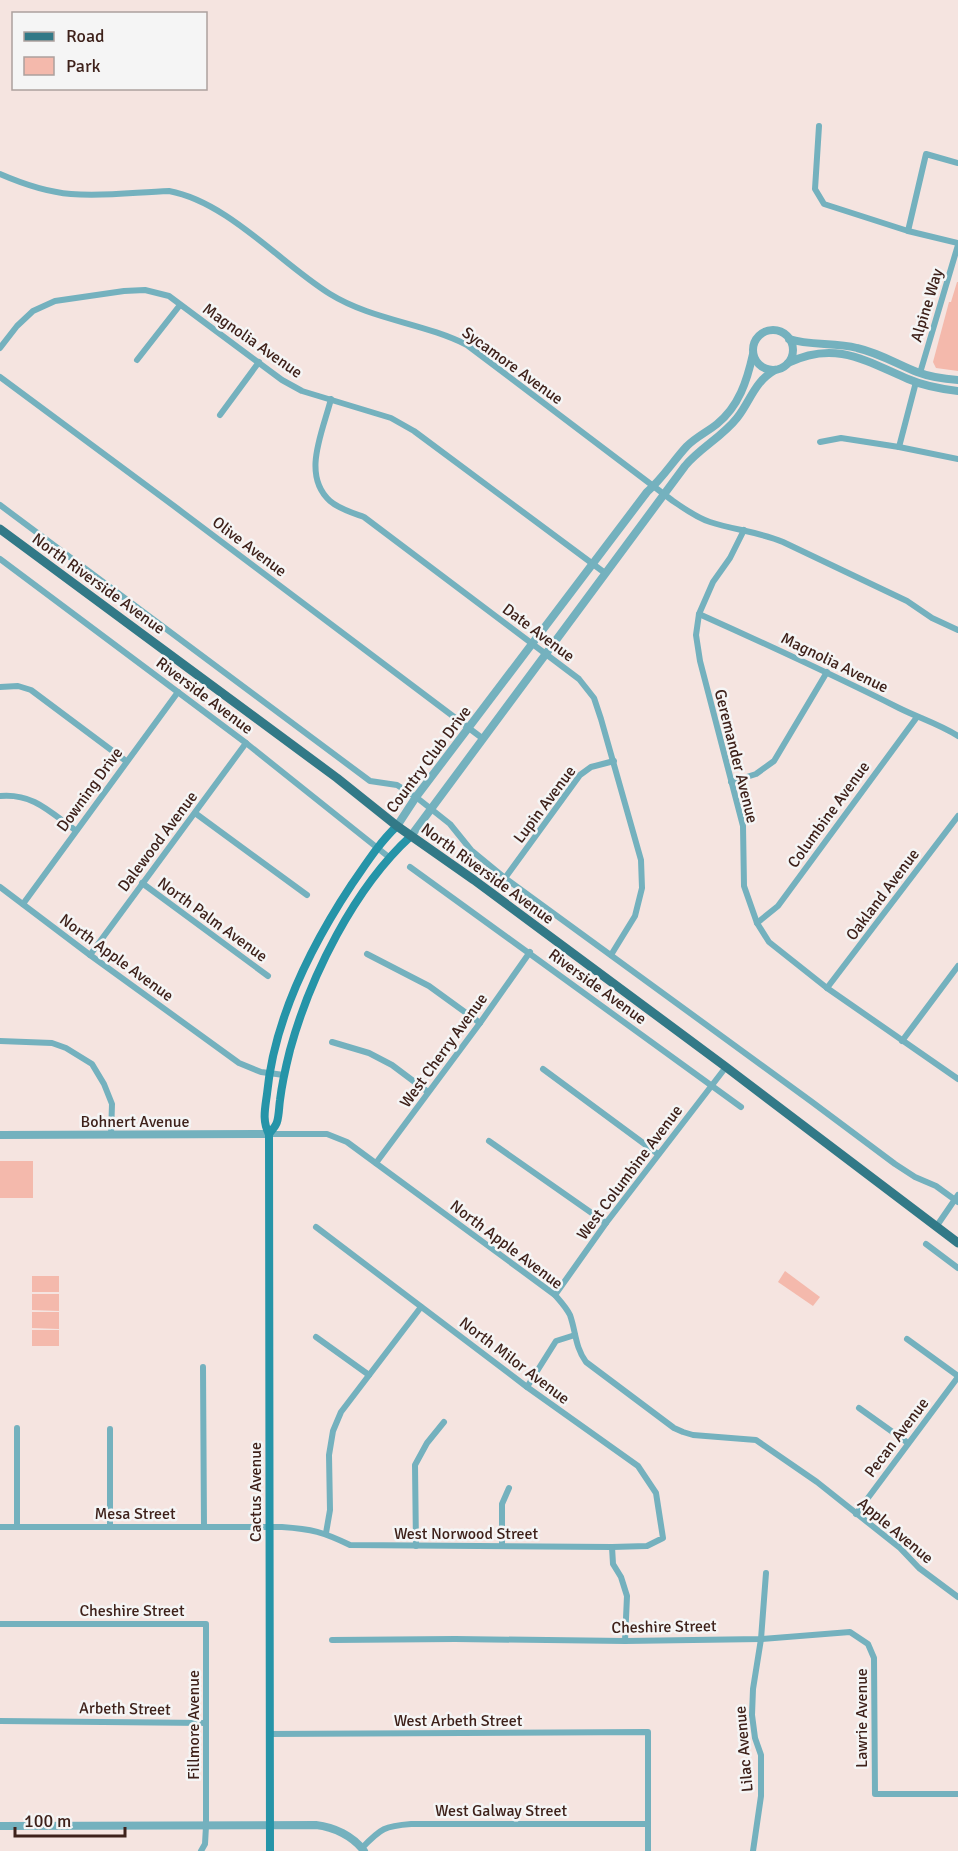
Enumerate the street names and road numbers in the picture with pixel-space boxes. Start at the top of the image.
street label: Alpine Way [906,266,948,344]
street label: Magnolia Avenue [199,299,306,383]
street label: Sycamore Avenue [458,323,567,409]
street label: Olive Avenue [208,512,291,581]
street label: North Riverside Avenue [28,529,169,639]
street label: Date Avenue [498,599,578,666]
street label: Magnolia Avenue [778,628,892,698]
street label: Riverside Avenue [152,653,257,739]
street label: Geremander Avenue [710,687,762,825]
street label: Country Club Drive [382,702,476,817]
street label: Downing Drive [52,743,127,836]
street label: Columbine Avenue [783,757,874,872]
street label: Lupin Avenue [509,762,580,847]
street label: Dalewood Avenue [113,787,202,896]
street label: North Riverside Avenue [417,819,558,929]
street label: Oakland Avenue [842,845,924,944]
street label: North Palm Avenue [153,873,271,966]
street label: North Apple Avenue [55,910,177,1006]
street label: Riverside Avenue [545,945,650,1029]
street label: West Cherry Avenue [396,989,492,1112]
street label: West Columbine Avenue [572,1101,687,1244]
street label: Bohnert Avenue [81,1112,189,1132]
street label: North Apple Avenue [446,1196,567,1294]
street label: North Milor Avenue [455,1313,573,1409]
street label: Pecan Avenue [860,1394,933,1481]
street label: Cactus Avenue [246,1442,266,1542]
street label: Apple Avenue [853,1493,937,1568]
street label: Mesa Street [94,1504,176,1524]
street label: West Norwood Street [394,1524,538,1544]
street label: Cheshire Street [79,1601,185,1621]
street label: Cheshire Street [611,1616,717,1638]
street label: Lawrie Avenue [852,1668,872,1768]
street label: Fillmore Avenue [184,1670,204,1780]
street label: Arbeth Street [79,1698,171,1720]
street label: Lilac Avenue [730,1705,758,1793]
street label: West Arbeth Street [394,1711,523,1731]
street label: West Galway Street [435,1801,567,1821]

